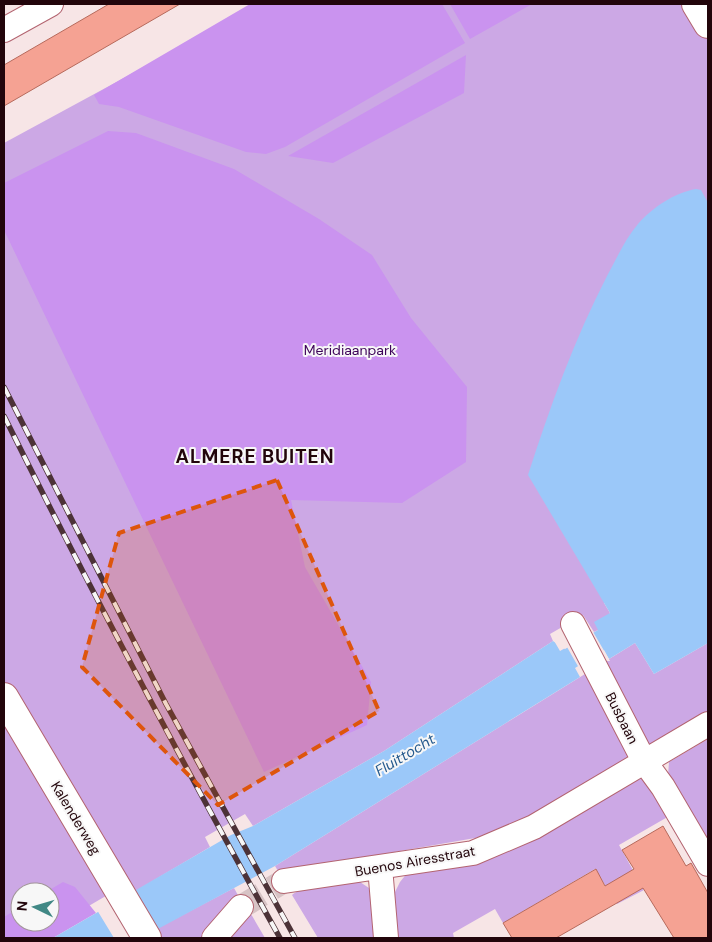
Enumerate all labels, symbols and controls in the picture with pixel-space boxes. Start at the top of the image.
park label: Meridiaanpark [304,341,396,359]
district label: ALMERE BUITEN [175,444,335,469]
street label: Busbaan [601,689,643,747]
water label: Fluittocht [371,729,439,781]
street label: Kalenderweg [47,778,105,858]
street label: Buenos Airesstraat [353,842,477,880]
north arrow [10,882,60,932]
text: N [13,900,31,912]

